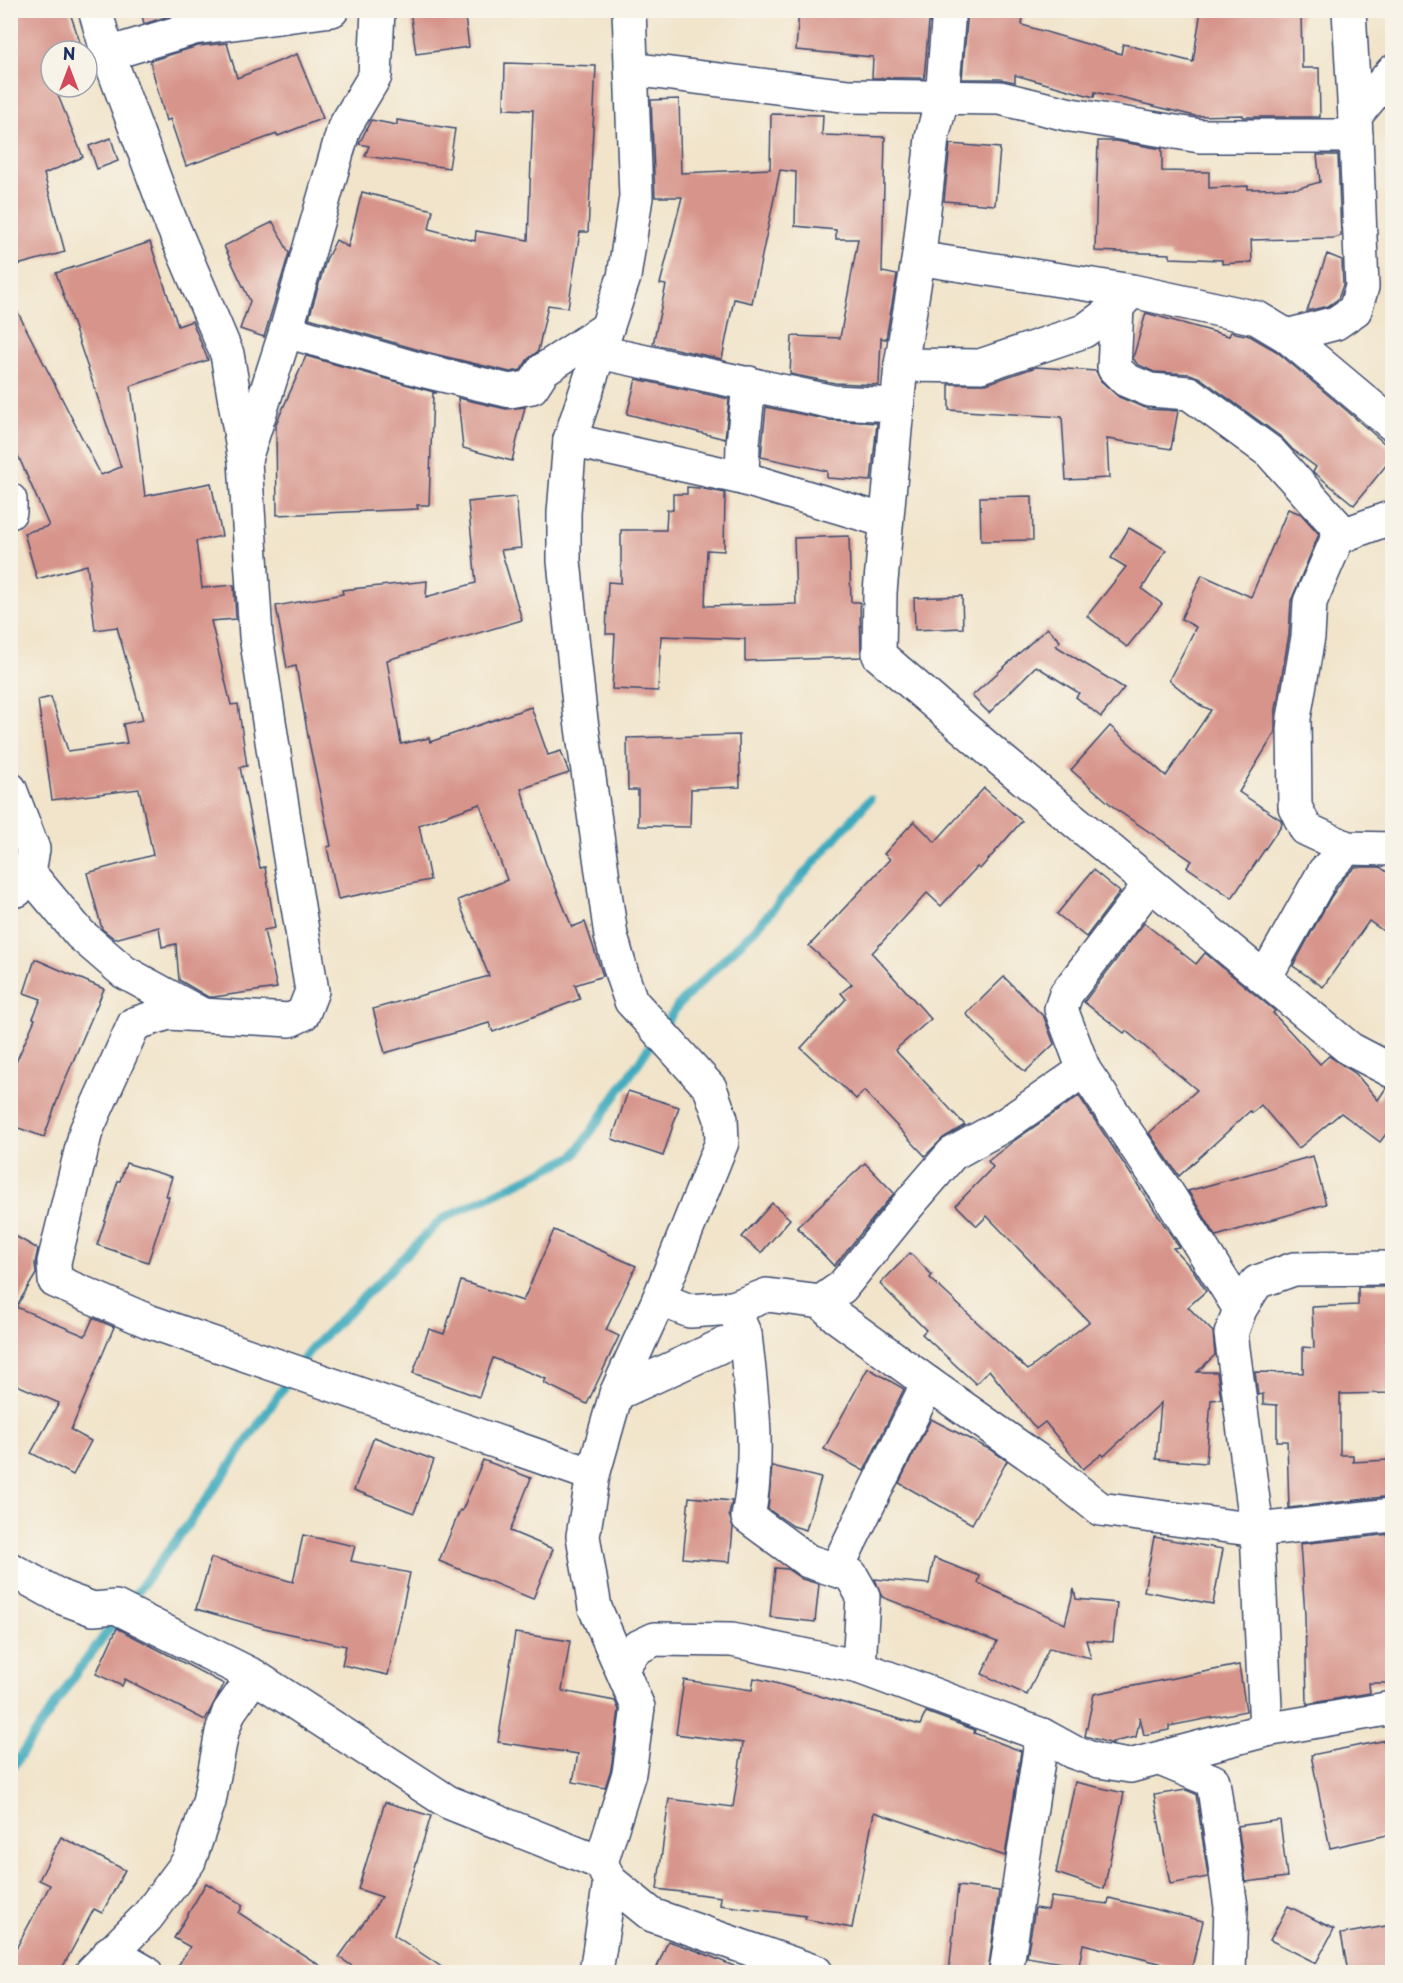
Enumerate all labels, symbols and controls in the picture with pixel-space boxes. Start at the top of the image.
north arrow [39,39,99,99]
text: N [63,41,75,65]

